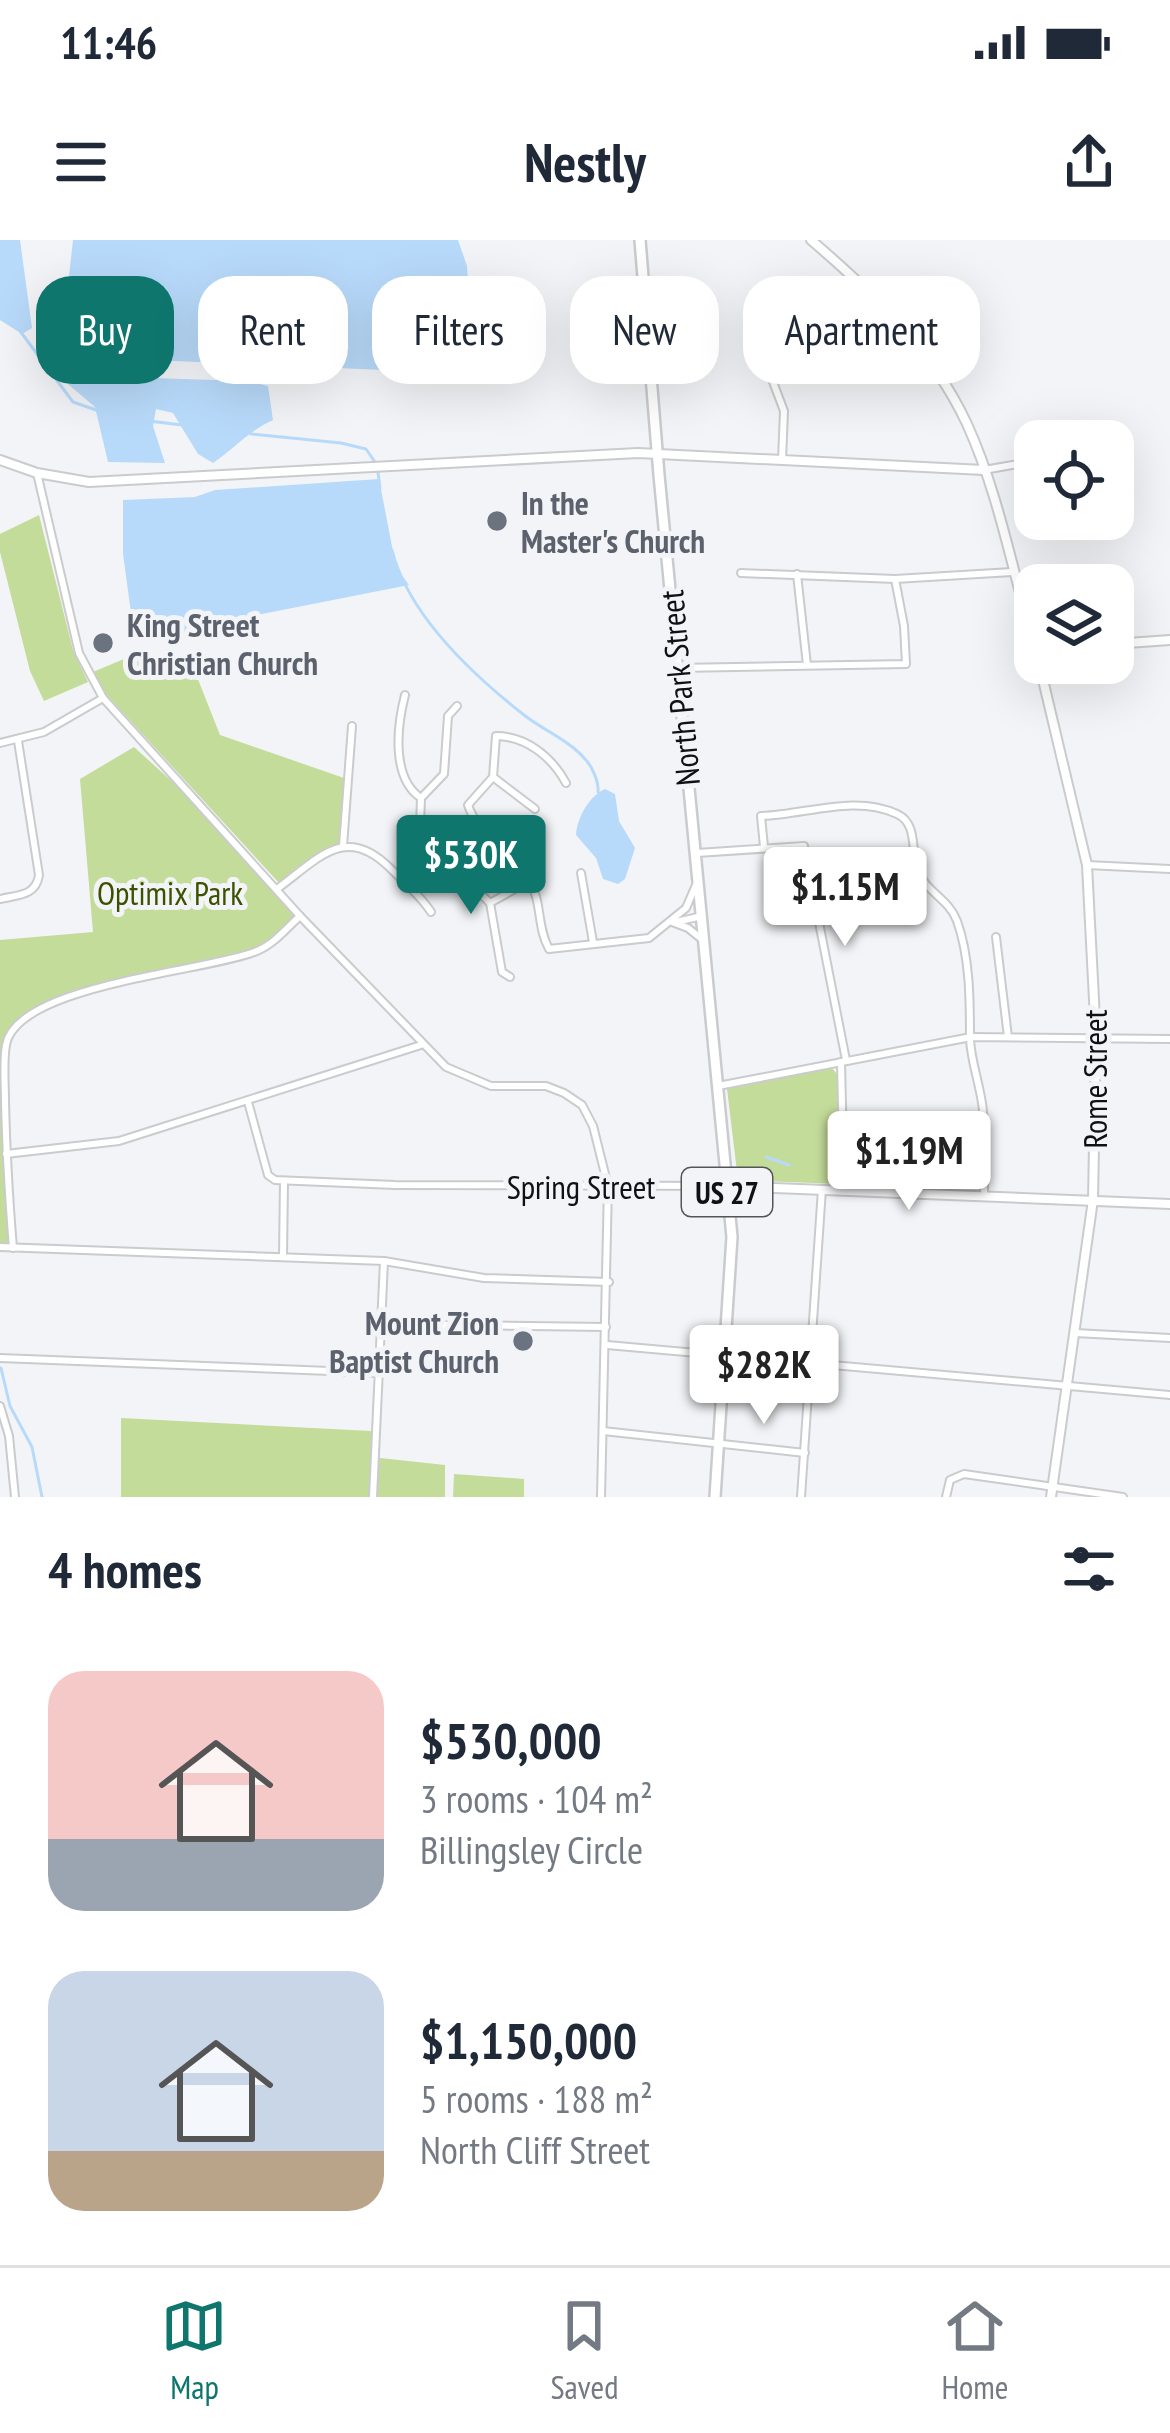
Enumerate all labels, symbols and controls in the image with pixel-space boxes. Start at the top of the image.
text: 11:46 [60,13,157,71]
text: Nestly [524,127,646,197]
icon: menu [48,129,114,195]
icon: share [1056,129,1122,195]
chip: Buy [36,276,174,384]
chip: Rent [198,276,348,384]
chip: Filters [372,276,546,384]
chip: New [570,276,719,384]
chip: Apartment [743,276,980,384]
map controls [1014,420,1134,684]
button: locate [1014,420,1134,540]
place label: In the Master's Church [521,481,705,562]
marker: In the Master's Church [484,508,510,534]
button: layers [1014,564,1134,684]
street label: North Park Street [649,588,709,788]
place label: King Street Christian Church [127,603,318,684]
marker: King Street Christian Church [90,630,116,656]
pin: $530K [387,815,555,917]
text: $530K [424,828,518,879]
pin: $1.15M [747,847,943,949]
text: $1.15M [791,860,899,911]
park label: Optimix Park [97,871,243,914]
street label: Rome Street [1073,1009,1116,1149]
pin: $1.19M [811,1111,1007,1213]
text: $1.19M [855,1124,963,1175]
street label: Spring Street [507,1165,655,1208]
road number: US 27 [682,1168,772,1216]
place label: Mount Zion Baptist Church [329,1301,499,1382]
pin: $282K [680,1325,848,1427]
marker: Mount Zion Baptist Church [510,1328,536,1354]
text: $282K [717,1338,811,1389]
text: 4 homes [48,1536,202,1602]
icon: filters [1056,1536,1122,1602]
text: $530,000 [420,1707,602,1773]
icon: home [144,1719,288,1863]
text: 3 rooms · 104 m² [420,1773,653,1824]
text: Billingsley Circle [420,1824,643,1875]
text: $1,150,000 [420,2007,637,2073]
icon: home [144,2019,288,2163]
text: 5 rooms · 188 m² [420,2073,653,2124]
text: North Cliff Street [420,2124,650,2175]
tab: Map [161,2293,227,2408]
tab: Saved [550,2293,618,2408]
tab: Home [941,2293,1008,2408]

